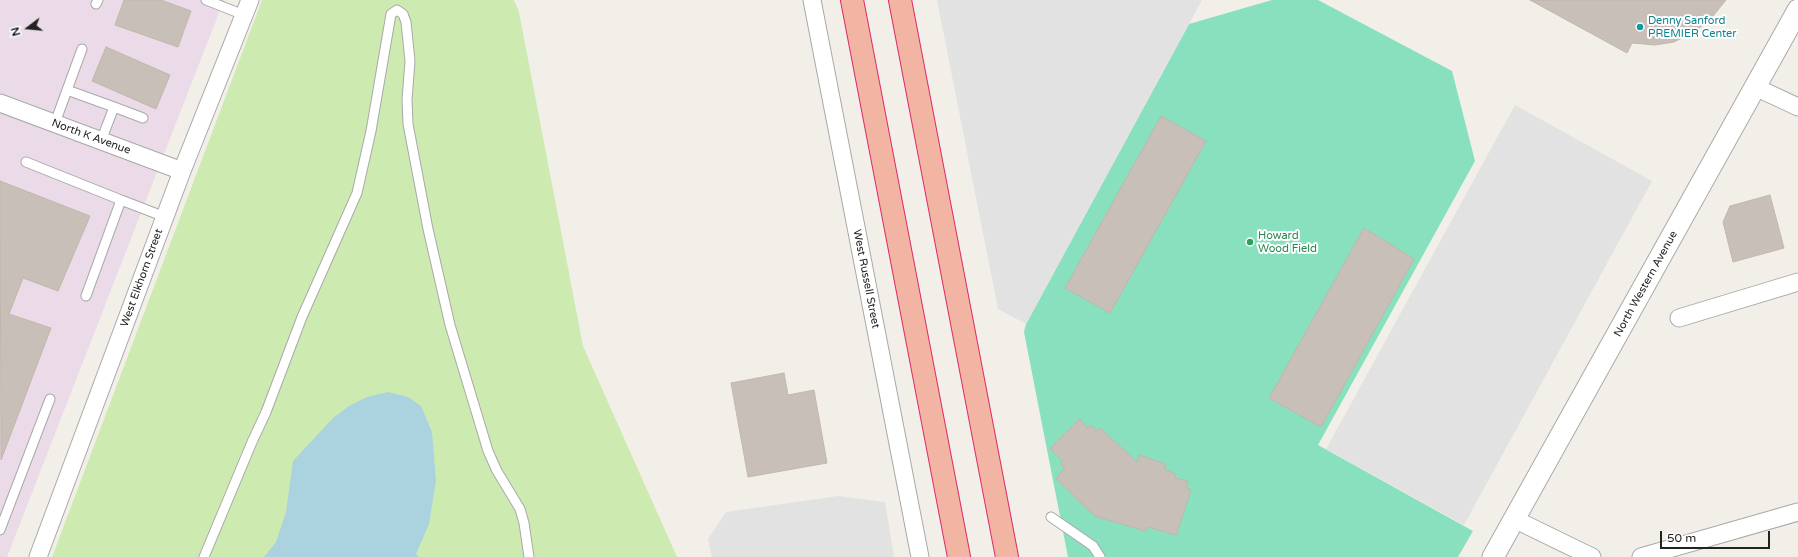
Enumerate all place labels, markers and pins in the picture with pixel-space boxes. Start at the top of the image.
place label: Denny Sanford PREMIER Center [1648,14,1737,40]
marker: Denny Sanford PREMIER Center [1635,22,1645,32]
place label: Howard Wood Field [1258,229,1317,255]
marker: Howard Wood Field [1245,237,1255,247]

